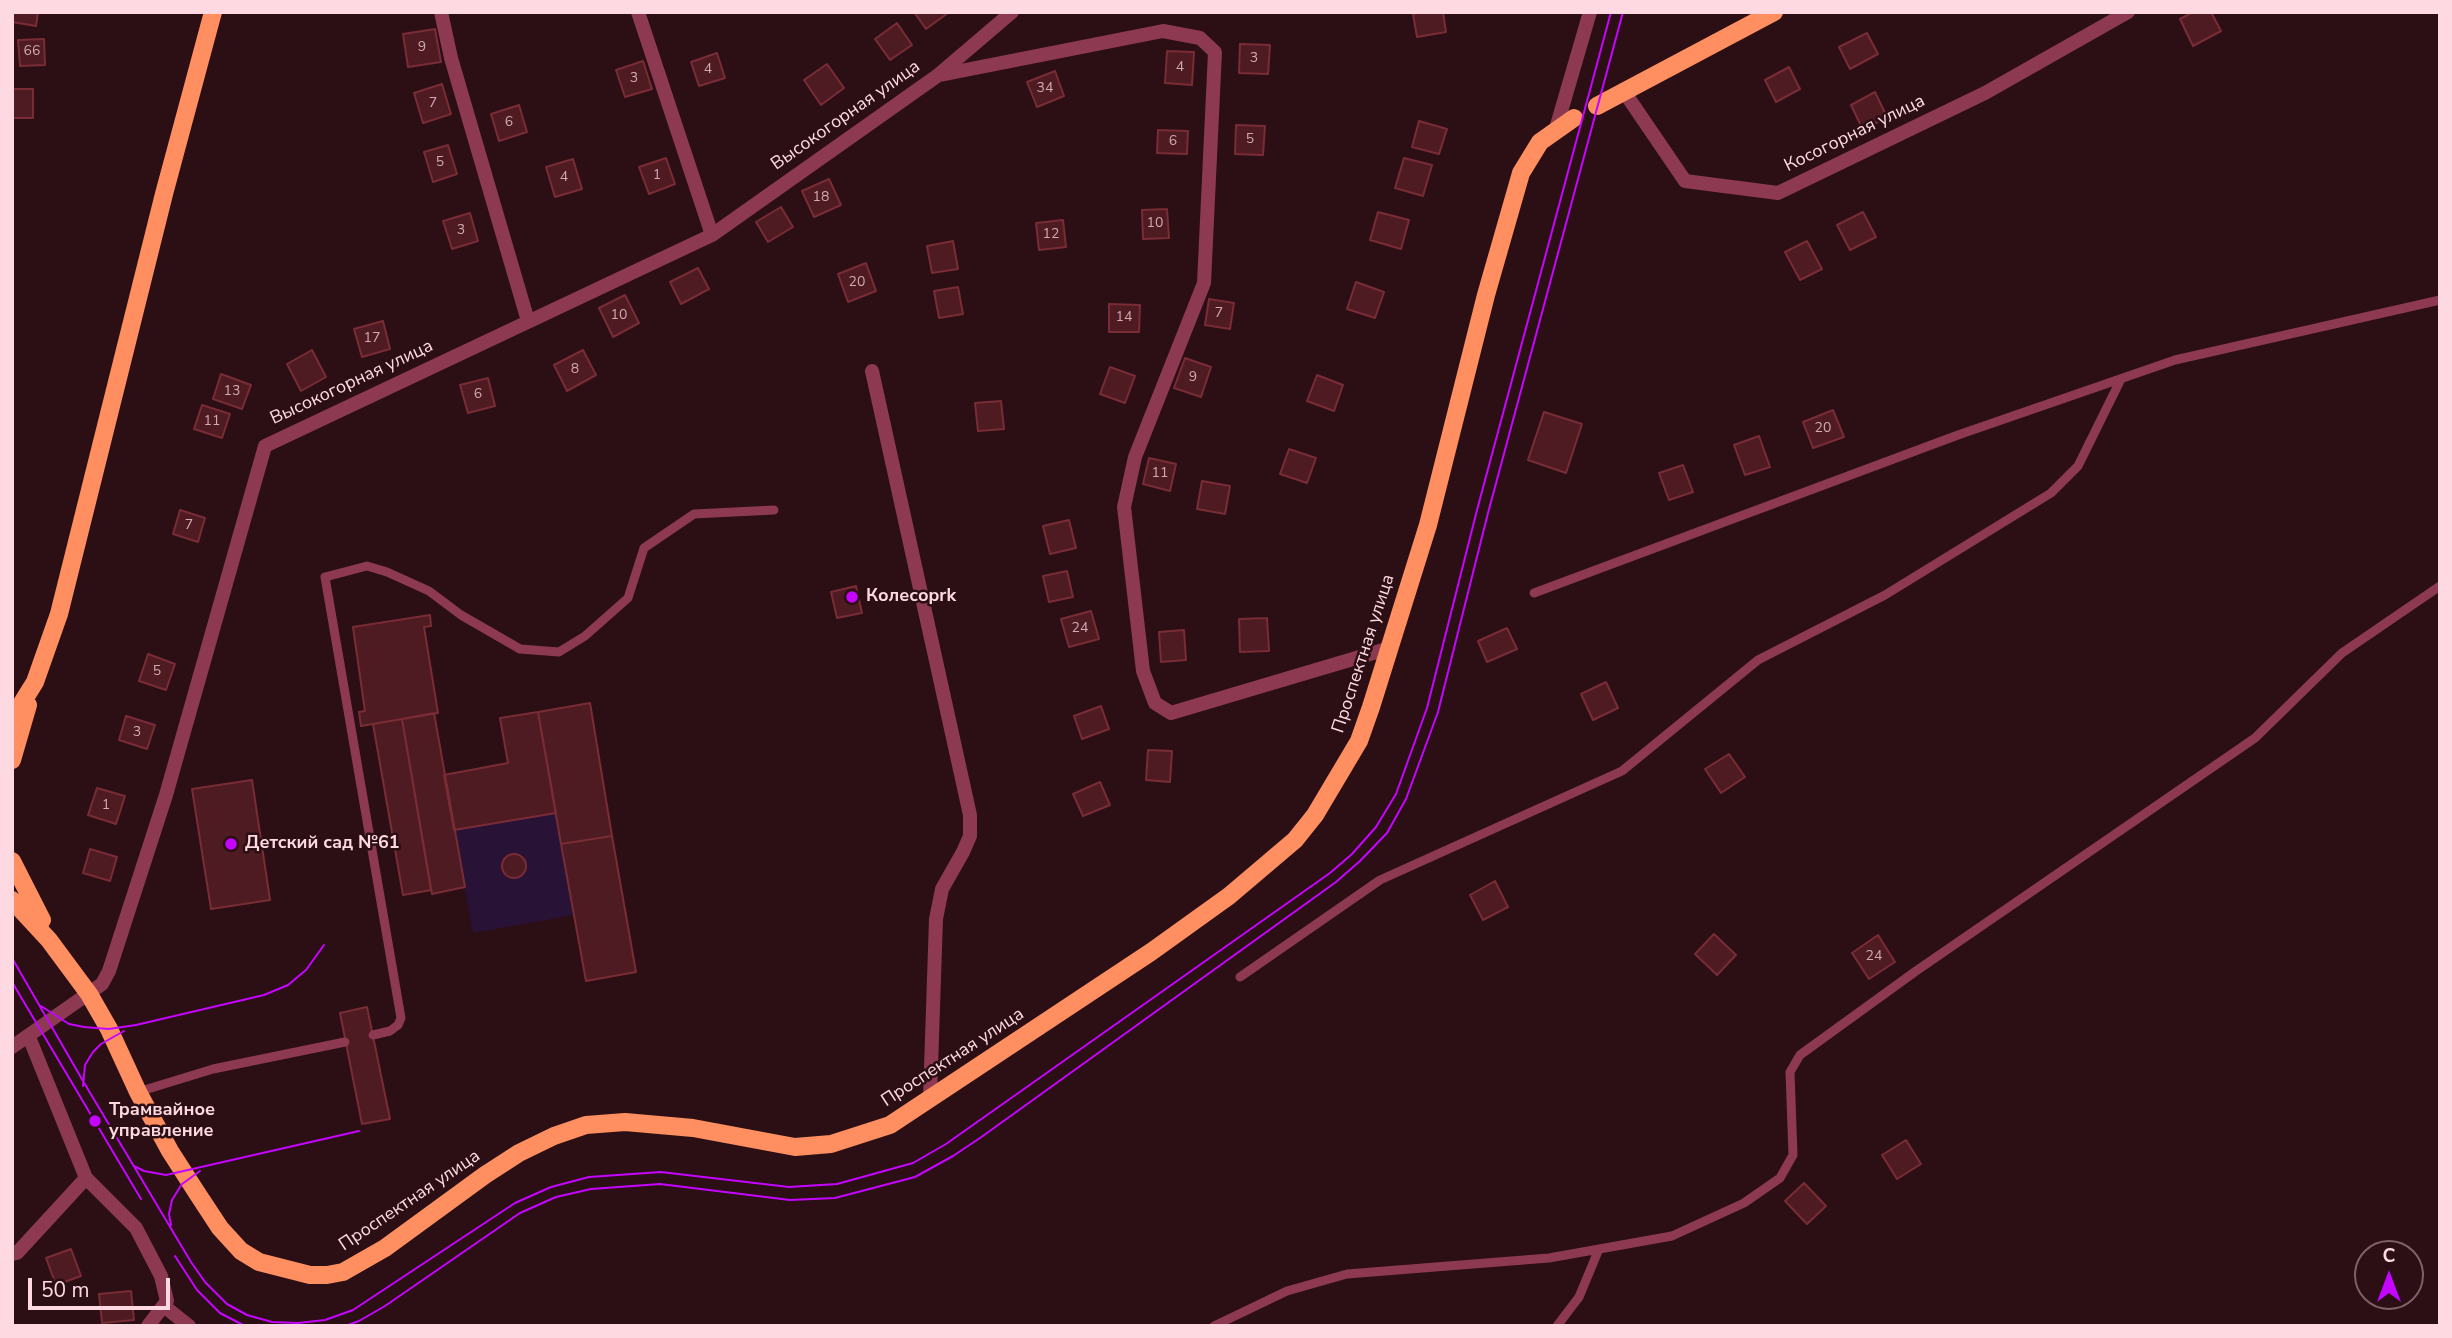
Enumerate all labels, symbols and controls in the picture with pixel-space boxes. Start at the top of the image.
house number: 9 [418,40,426,56]
house number: 66 [24,44,40,60]
house number: 3 [1250,51,1258,67]
street label: Высокогорная улица [767,56,925,176]
house number: 4 [1176,60,1184,76]
house number: 4 [704,62,712,78]
house number: 3 [630,71,638,87]
house number: 34 [1037,81,1053,97]
street label: Косогорная улица [1781,91,1929,177]
house number: 7 [429,96,437,112]
house number: 6 [505,115,513,131]
house number: 5 [1246,132,1254,148]
house number: 6 [1169,134,1177,150]
house number: 5 [436,155,444,171]
house number: 1 [653,168,661,184]
house number: 4 [560,170,568,186]
house number: 18 [813,190,829,206]
house number: 10 [1147,216,1163,232]
house number: 3 [457,223,465,239]
house number: 12 [1043,227,1059,243]
house number: 20 [849,275,865,291]
house number: 7 [1215,306,1223,322]
house number: 10 [611,308,627,324]
house number: 14 [1116,310,1132,326]
house number: 17 [364,331,380,347]
street label: Высокогорная улица [267,336,437,430]
house number: 8 [571,362,579,378]
house number: 9 [1189,370,1197,386]
house number: 13 [224,384,240,400]
house number: 6 [474,387,482,403]
house number: 11 [204,414,220,430]
house number: 20 [1815,421,1831,437]
house number: 11 [1152,466,1168,482]
house number: 7 [185,518,193,534]
street label: Проспектная улица [1328,572,1400,736]
place label: Колесоprk [866,586,956,608]
marker: Колесоprk [844,589,860,605]
house number: 24 [1072,621,1088,637]
house number: 5 [153,664,161,680]
house number: 3 [133,725,141,741]
house number: 1 [102,798,110,814]
place label: Детский сад №61 [245,833,400,855]
marker: Детский сад №61 [223,836,239,852]
house number: 24 [1866,949,1882,965]
street label: Проспектная улица [878,1004,1028,1112]
place label: Трамвайное управление [109,1100,215,1142]
marker: Трамвайное управление [87,1113,103,1129]
street label: Проспектная улица [335,1146,485,1256]
north arrow [2354,1240,2424,1310]
text: С [2383,1243,2395,1269]
scale bar [32,1264,173,1308]
text: 50 m [41,1276,90,1304]

